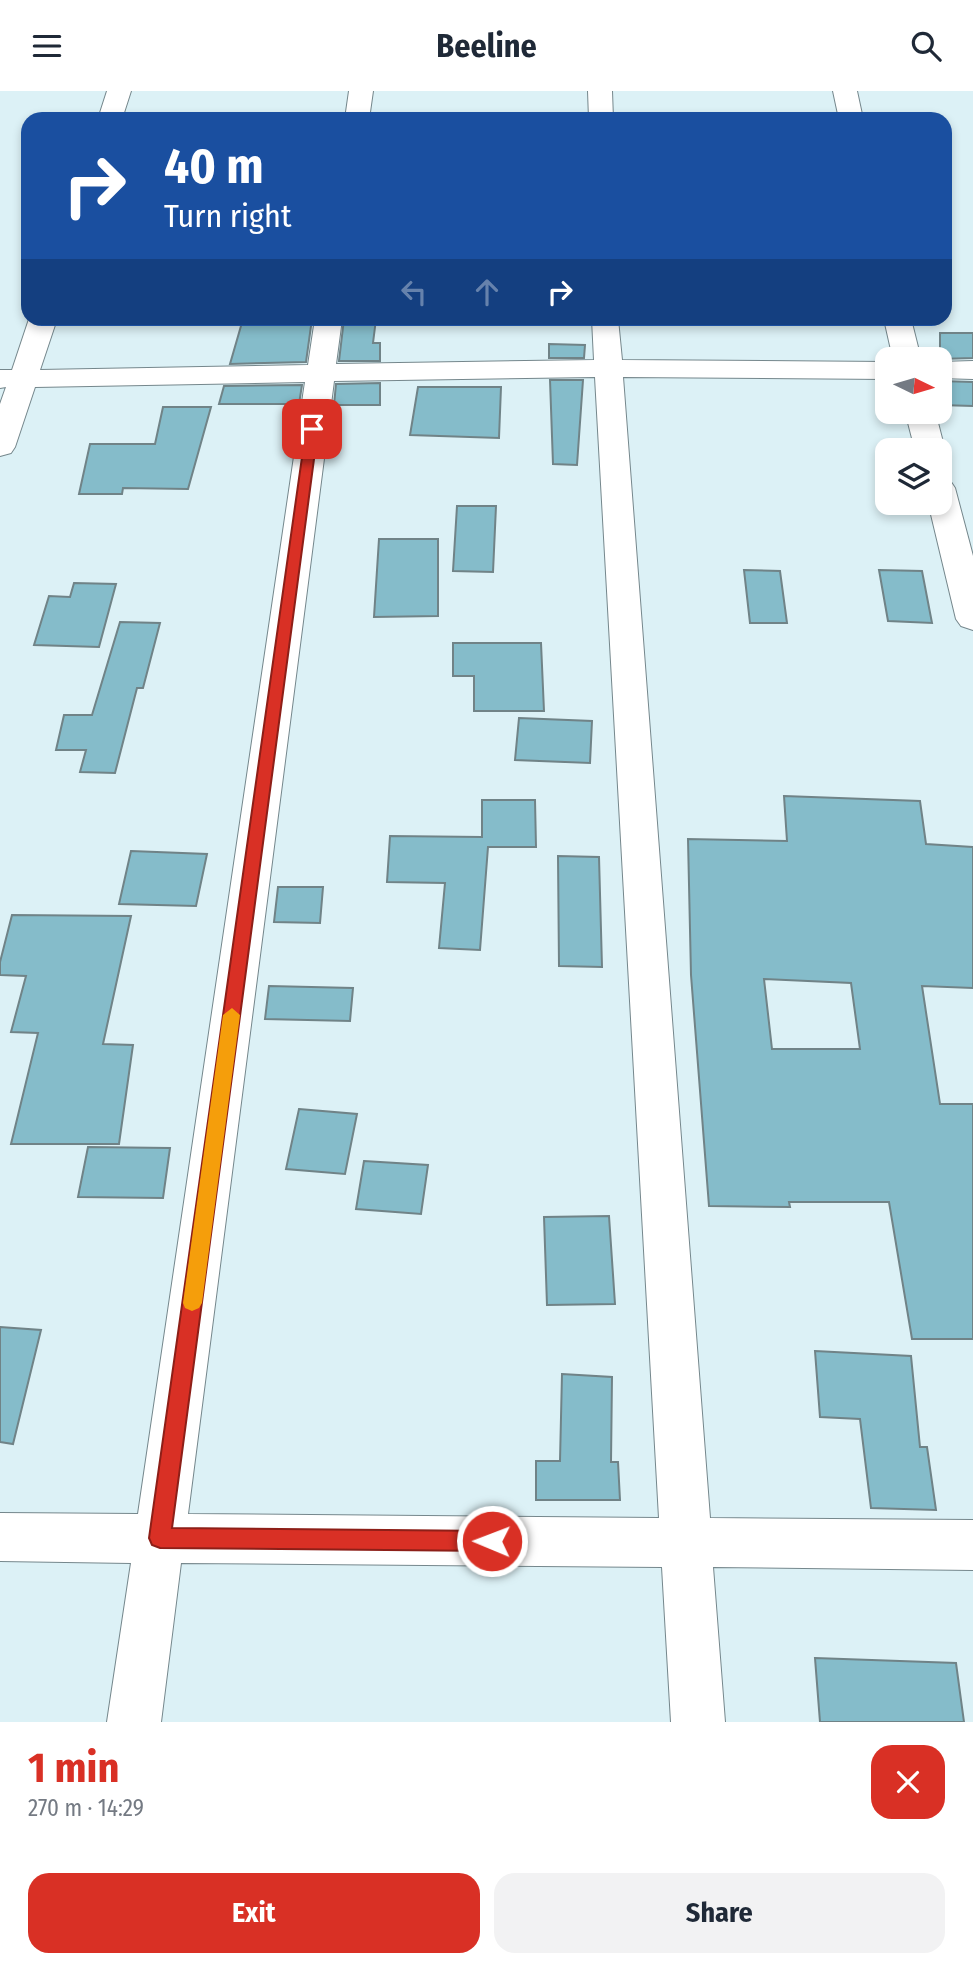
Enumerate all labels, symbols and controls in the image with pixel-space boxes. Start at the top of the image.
icon: menu [28,27,66,65]
text: Beeline [436,27,537,65]
icon: search [907,27,945,65]
text: 40 m [164,137,264,196]
icon: right [49,140,140,231]
text: Turn right [164,197,291,235]
icon: left [395,273,433,311]
icon: ahead [468,273,506,311]
icon: right [541,273,579,311]
north arrow [875,347,952,423]
map controls [875,347,952,515]
pin [282,399,342,459]
icon: arrive [293,410,331,448]
button: layers [875,438,952,515]
position arrow [455,1504,529,1578]
text: 1 min [28,1743,119,1793]
button: close [871,1745,945,1819]
text: 270 m · 14:29 [28,1794,144,1822]
button: Exit [28,1873,480,1953]
button: Share [494,1873,945,1953]

